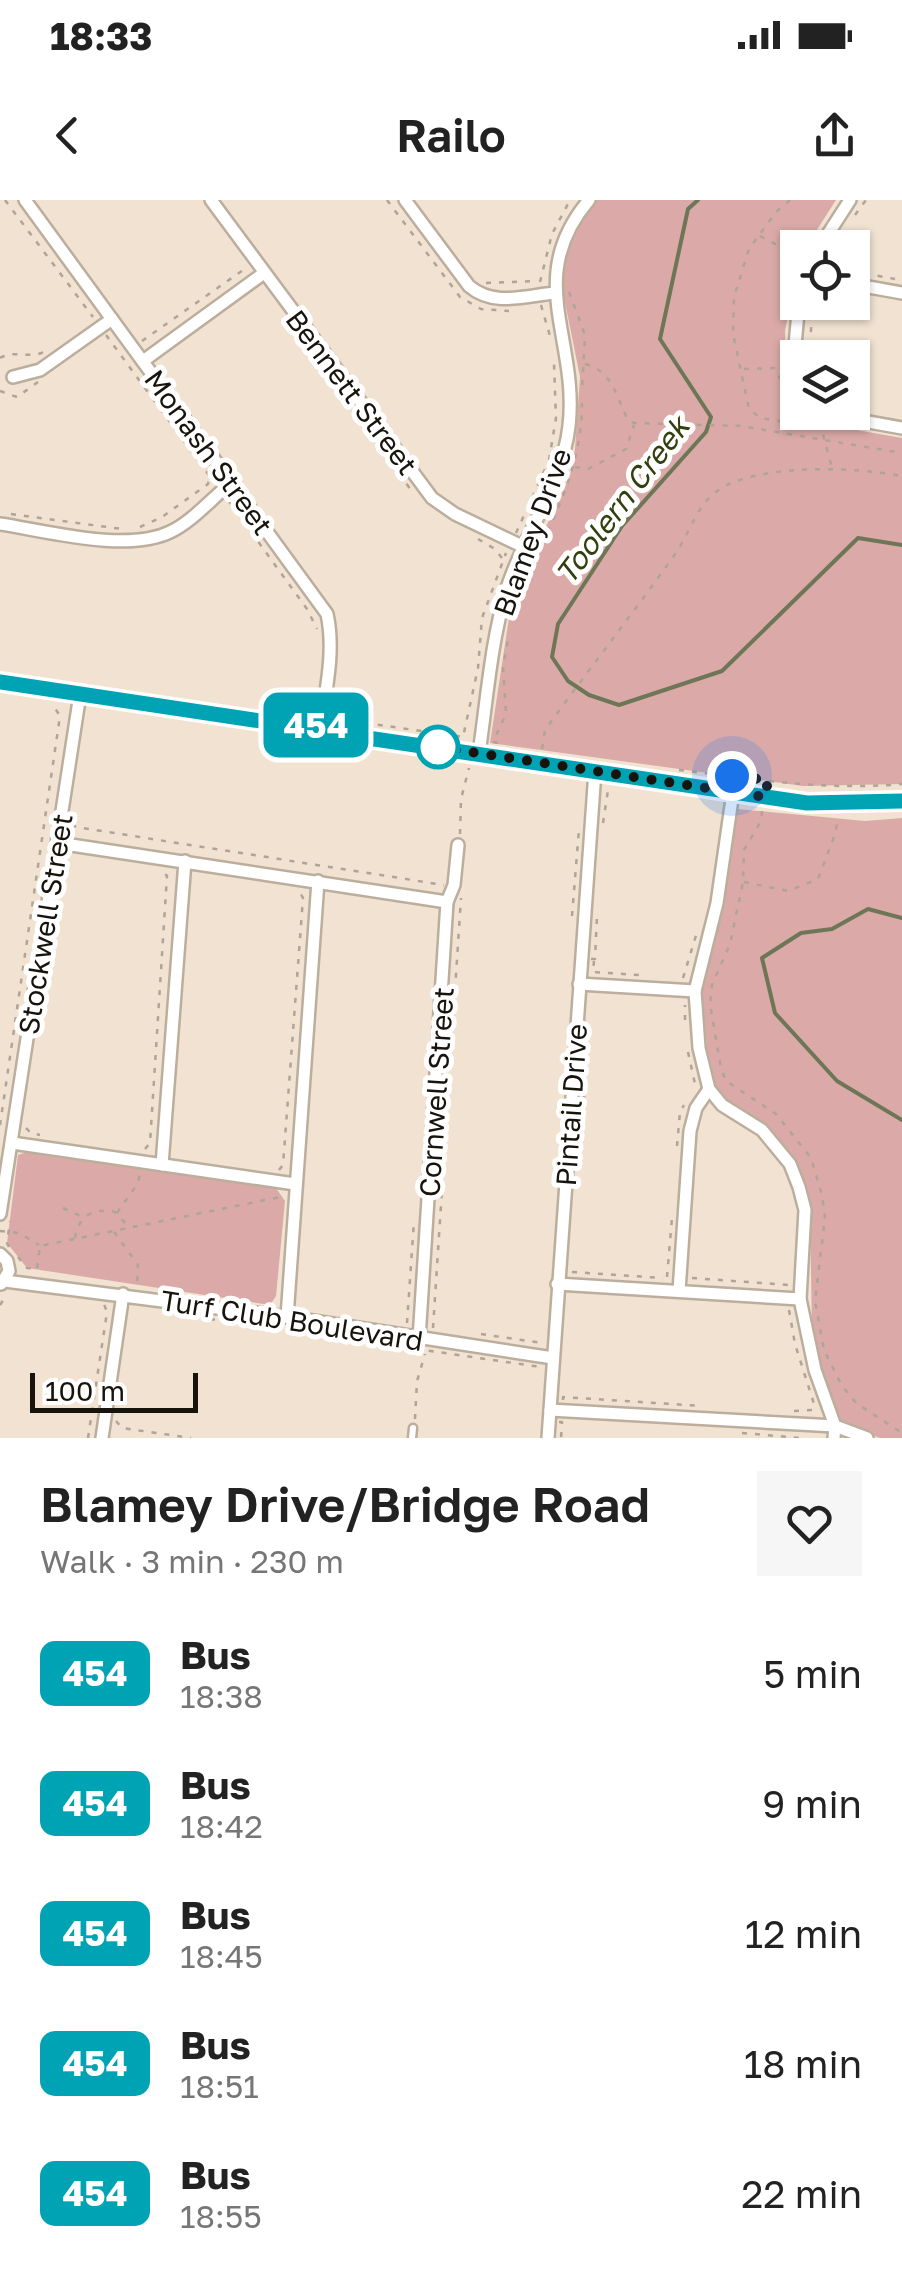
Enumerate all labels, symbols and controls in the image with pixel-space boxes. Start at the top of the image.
text: 18:33 [50,13,152,58]
icon: back [40,108,95,163]
text: Railo [396,108,506,162]
icon: share [807,108,862,163]
map controls [780,230,870,430]
button: locate [780,230,870,320]
street label: Bennett Street [279,303,425,481]
button: layers [780,340,870,430]
street label: Monash Street [138,363,280,541]
water label: Toolern Creek [547,407,698,591]
street label: Blamey Drive [486,444,578,620]
line badge: 454 [258,692,374,758]
text: 454 [283,704,349,746]
unlabelled marker [417,726,459,768]
your location [707,751,757,801]
street label: Stockwell Street [11,811,79,1037]
street label: Cornwell Street [412,986,460,1198]
street label: Pintail Drive [549,1023,593,1187]
street label: Turf Club Boulevard [159,1283,425,1357]
scale bar [30,1368,198,1412]
text: 100 m [45,1374,125,1407]
button: heart [757,1471,862,1576]
text: Blamey Drive/Bridge Road [40,1475,650,1533]
text: Walk · 3 min · 230 m [40,1542,344,1580]
text: Bus [180,1632,251,1677]
text: 5 min [763,1651,862,1696]
text: 454 [62,1652,128,1694]
text: 18:38 [180,1677,263,1715]
text: Bus [180,1762,251,1807]
text: 9 min [762,1781,862,1826]
text: 454 [62,1782,128,1824]
text: 18:42 [180,1807,263,1845]
text: Bus [180,1892,251,1937]
text: 12 min [745,1911,862,1956]
text: 454 [62,1912,128,1954]
text: 18:45 [180,1937,263,1975]
text: Bus [180,2022,251,2067]
text: 18 min [744,2041,862,2086]
text: 454 [62,2042,128,2084]
text: 18:51 [180,2067,259,2105]
text: Bus [180,2152,251,2197]
text: 22 min [741,2171,862,2216]
text: 454 [62,2172,128,2214]
text: 18:55 [180,2197,262,2235]

